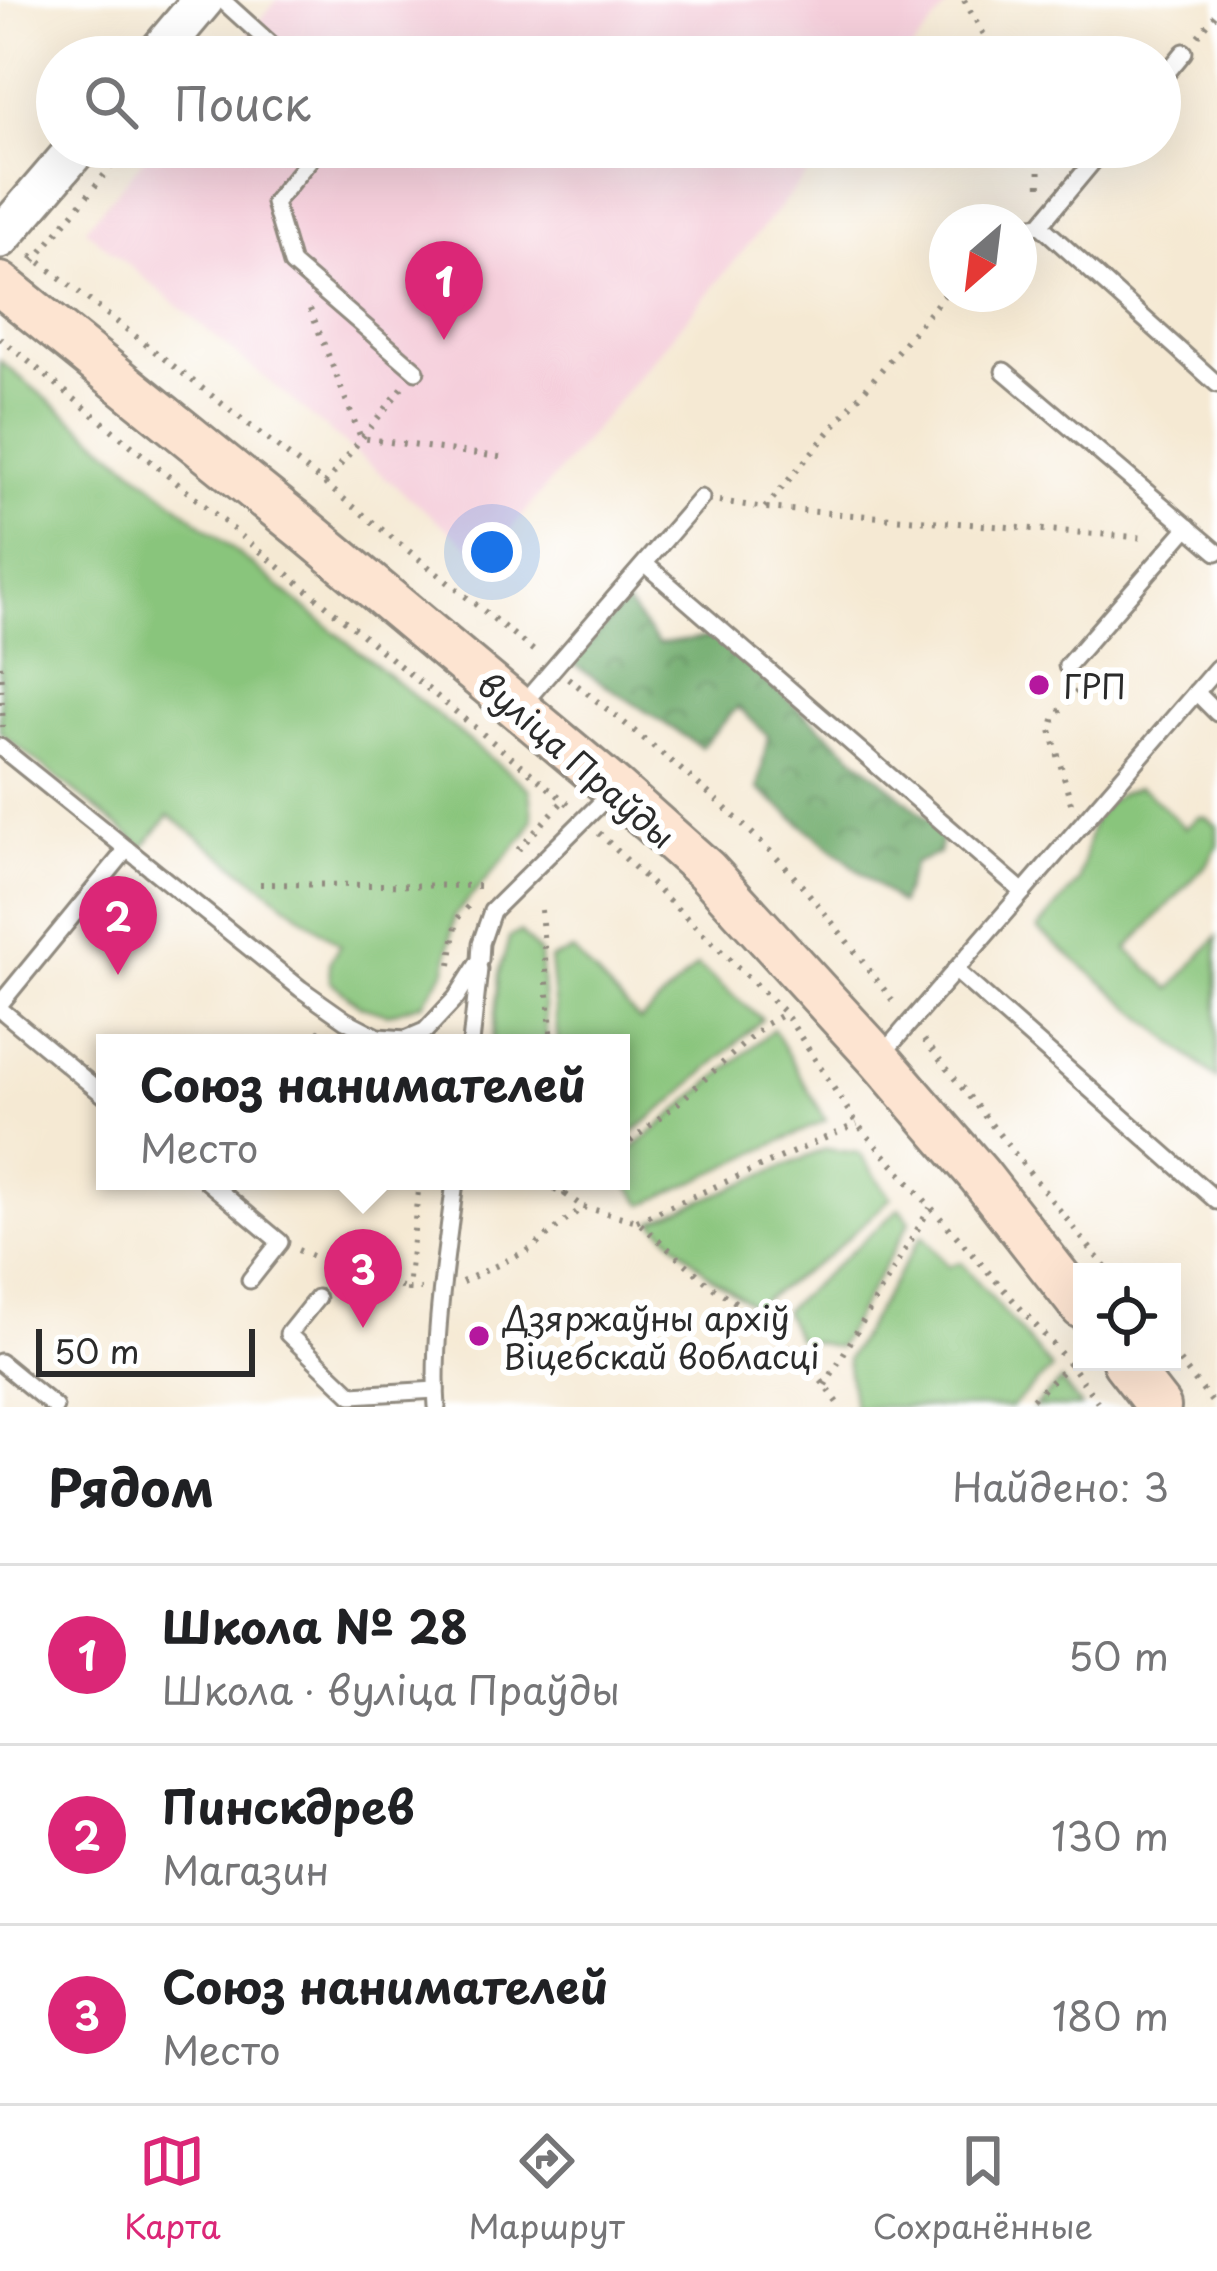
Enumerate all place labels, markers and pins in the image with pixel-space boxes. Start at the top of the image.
pin: 1 [405,241,483,340]
place label: ГРП [1063,660,1126,710]
marker: ГРП [1026,672,1052,698]
pin: 2 [79,876,157,975]
pin: 3 [324,1229,402,1328]
place label: Дзяржаўны архіў Віцебскай вобласці [502,1292,819,1380]
marker: Дзяржаўны архіў Віцебскай вобласці [466,1323,492,1349]

